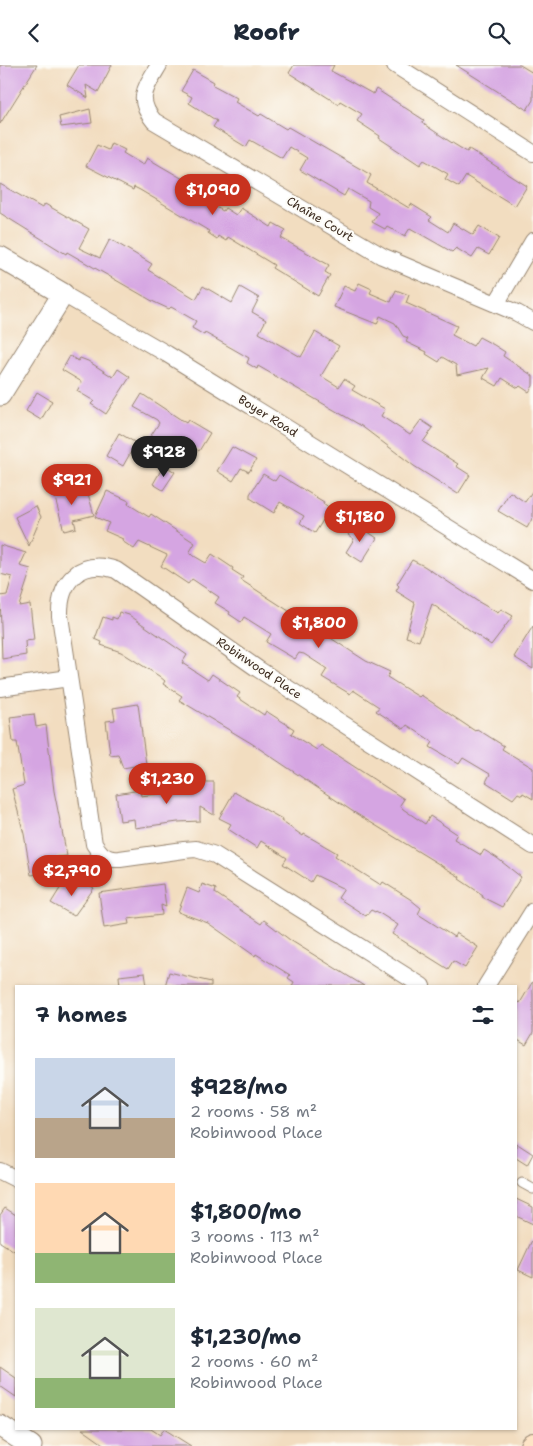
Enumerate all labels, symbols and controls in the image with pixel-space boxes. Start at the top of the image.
text: Roofr [233,18,300,47]
icon: back [20,19,48,47]
icon: search [485,19,513,47]
pin: $1,090 [172,173,254,216]
text: $1,090 [186,179,240,200]
street label: Chaîne Court [284,193,356,245]
street label: Boyer Road [235,391,301,441]
pin: $928 [134,435,194,478]
text: $928 [142,441,186,462]
pin: $921 [42,463,102,506]
text: $921 [52,469,92,490]
pin: $1,180 [319,501,401,543]
text: $1,180 [335,506,385,527]
pin: $1,800 [278,607,360,649]
text: $1,800 [292,612,346,633]
street label: Robinwood Place [213,633,305,703]
pin: $1,230 [126,763,208,805]
text: $1,230 [140,768,194,789]
pin: $2,790 [31,855,113,897]
text: $2,790 [43,860,101,881]
text: 7 homes [35,1001,127,1029]
icon: filters [469,1001,497,1029]
text: $928/mo [190,1073,288,1101]
icon: home [75,1078,135,1138]
text: 2 rooms · 58 m² [190,1101,317,1122]
text: Robinwood Place [190,1122,323,1143]
text: $1,800/mo [190,1198,302,1226]
icon: home [75,1203,135,1263]
text: 3 rooms · 113 m² [190,1226,320,1247]
text: Robinwood Place [190,1247,323,1268]
text: $1,230/mo [190,1323,301,1351]
icon: home [75,1328,135,1388]
text: 2 rooms · 60 m² [190,1351,318,1372]
text: Robinwood Place [190,1372,323,1393]

